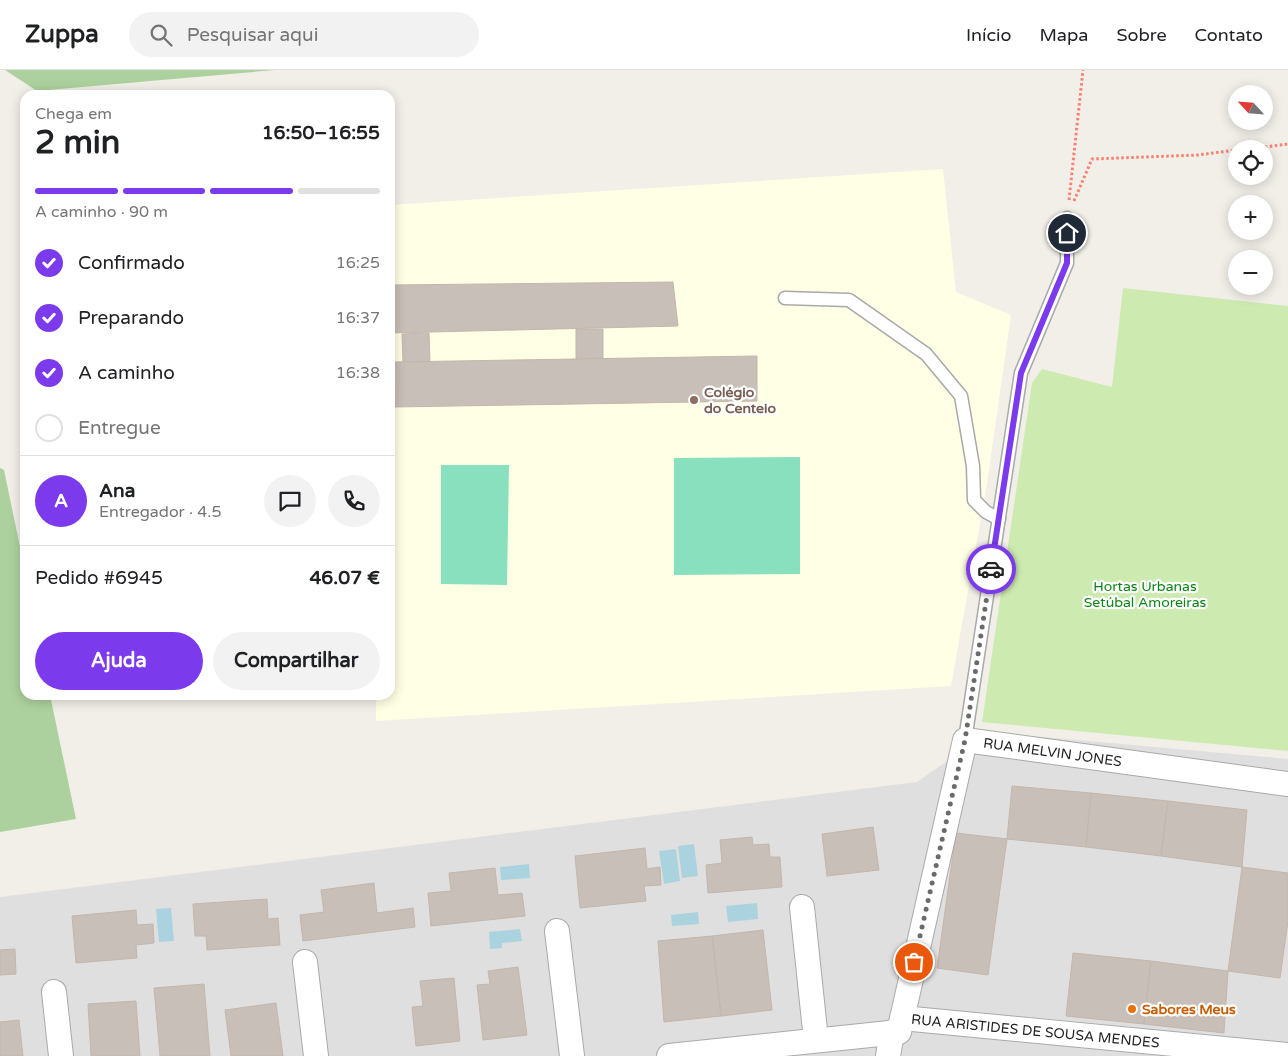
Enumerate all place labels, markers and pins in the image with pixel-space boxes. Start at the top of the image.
pin [1046,212,1088,254]
place label: Colégio do Centeio [704,384,776,417]
marker: Colégio do Centeio [688,394,700,406]
pin [893,941,935,983]
place label: Sabores Meus [1142,1001,1236,1018]
marker: Sabores Meus [1126,1003,1138,1015]

